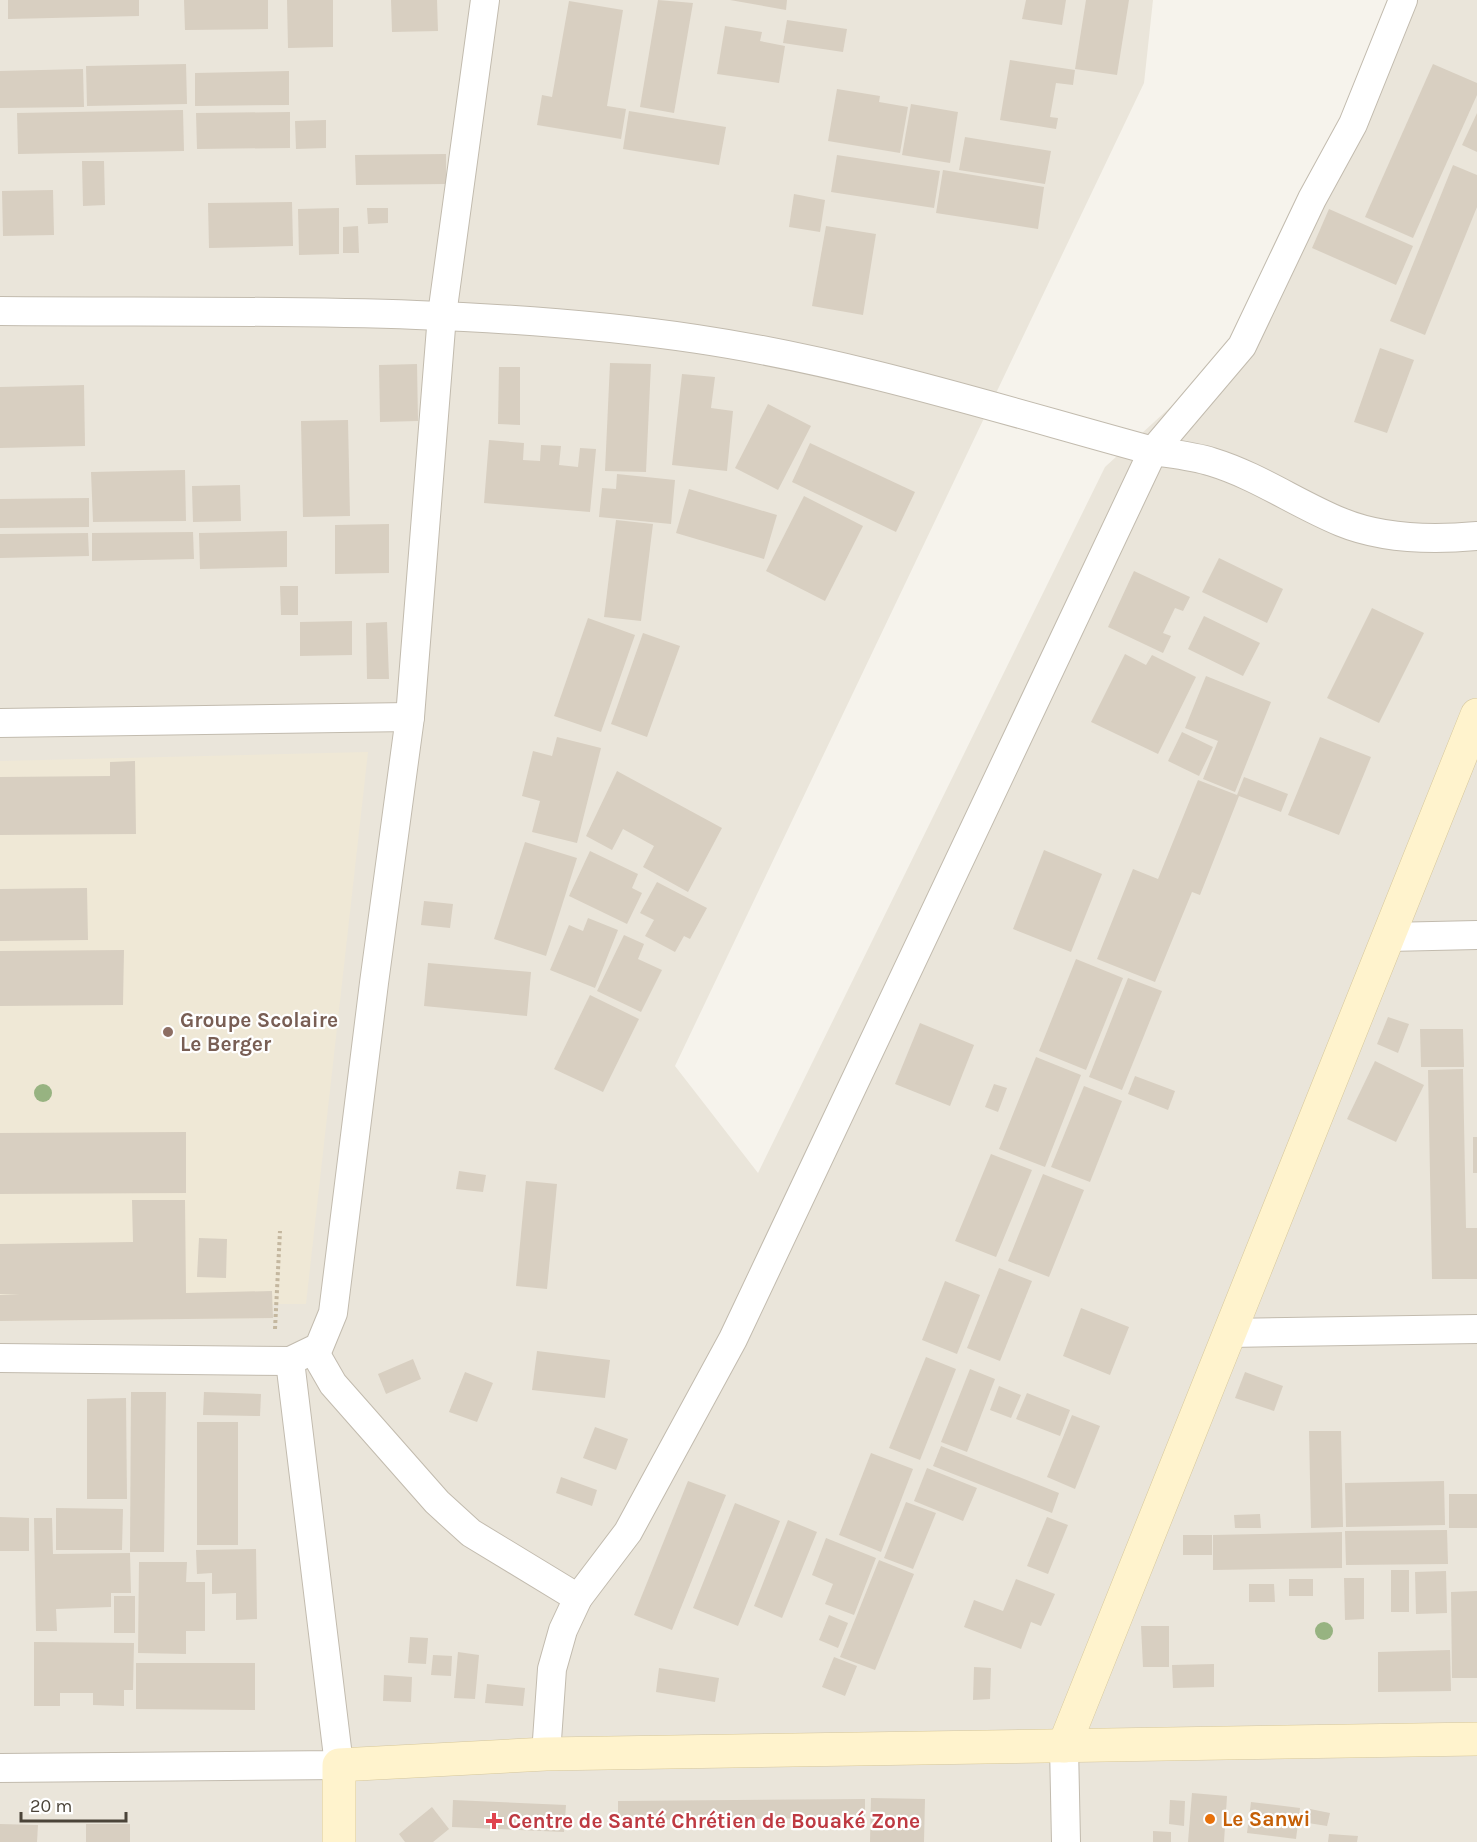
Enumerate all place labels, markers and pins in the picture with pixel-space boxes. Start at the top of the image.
place label: Groupe Scolaire Le Berger [180,1008,338,1056]
marker: Groupe Scolaire Le Berger [161,1025,175,1039]
place label: Le Sanwi [1222,1807,1310,1831]
place label: Centre de Santé Chrétien de Bouaké Zone [508,1809,920,1833]
marker: Centre de Santé Chrétien de Bouaké Zone [485,1812,503,1830]
marker: Le Sanwi [1203,1812,1217,1826]

